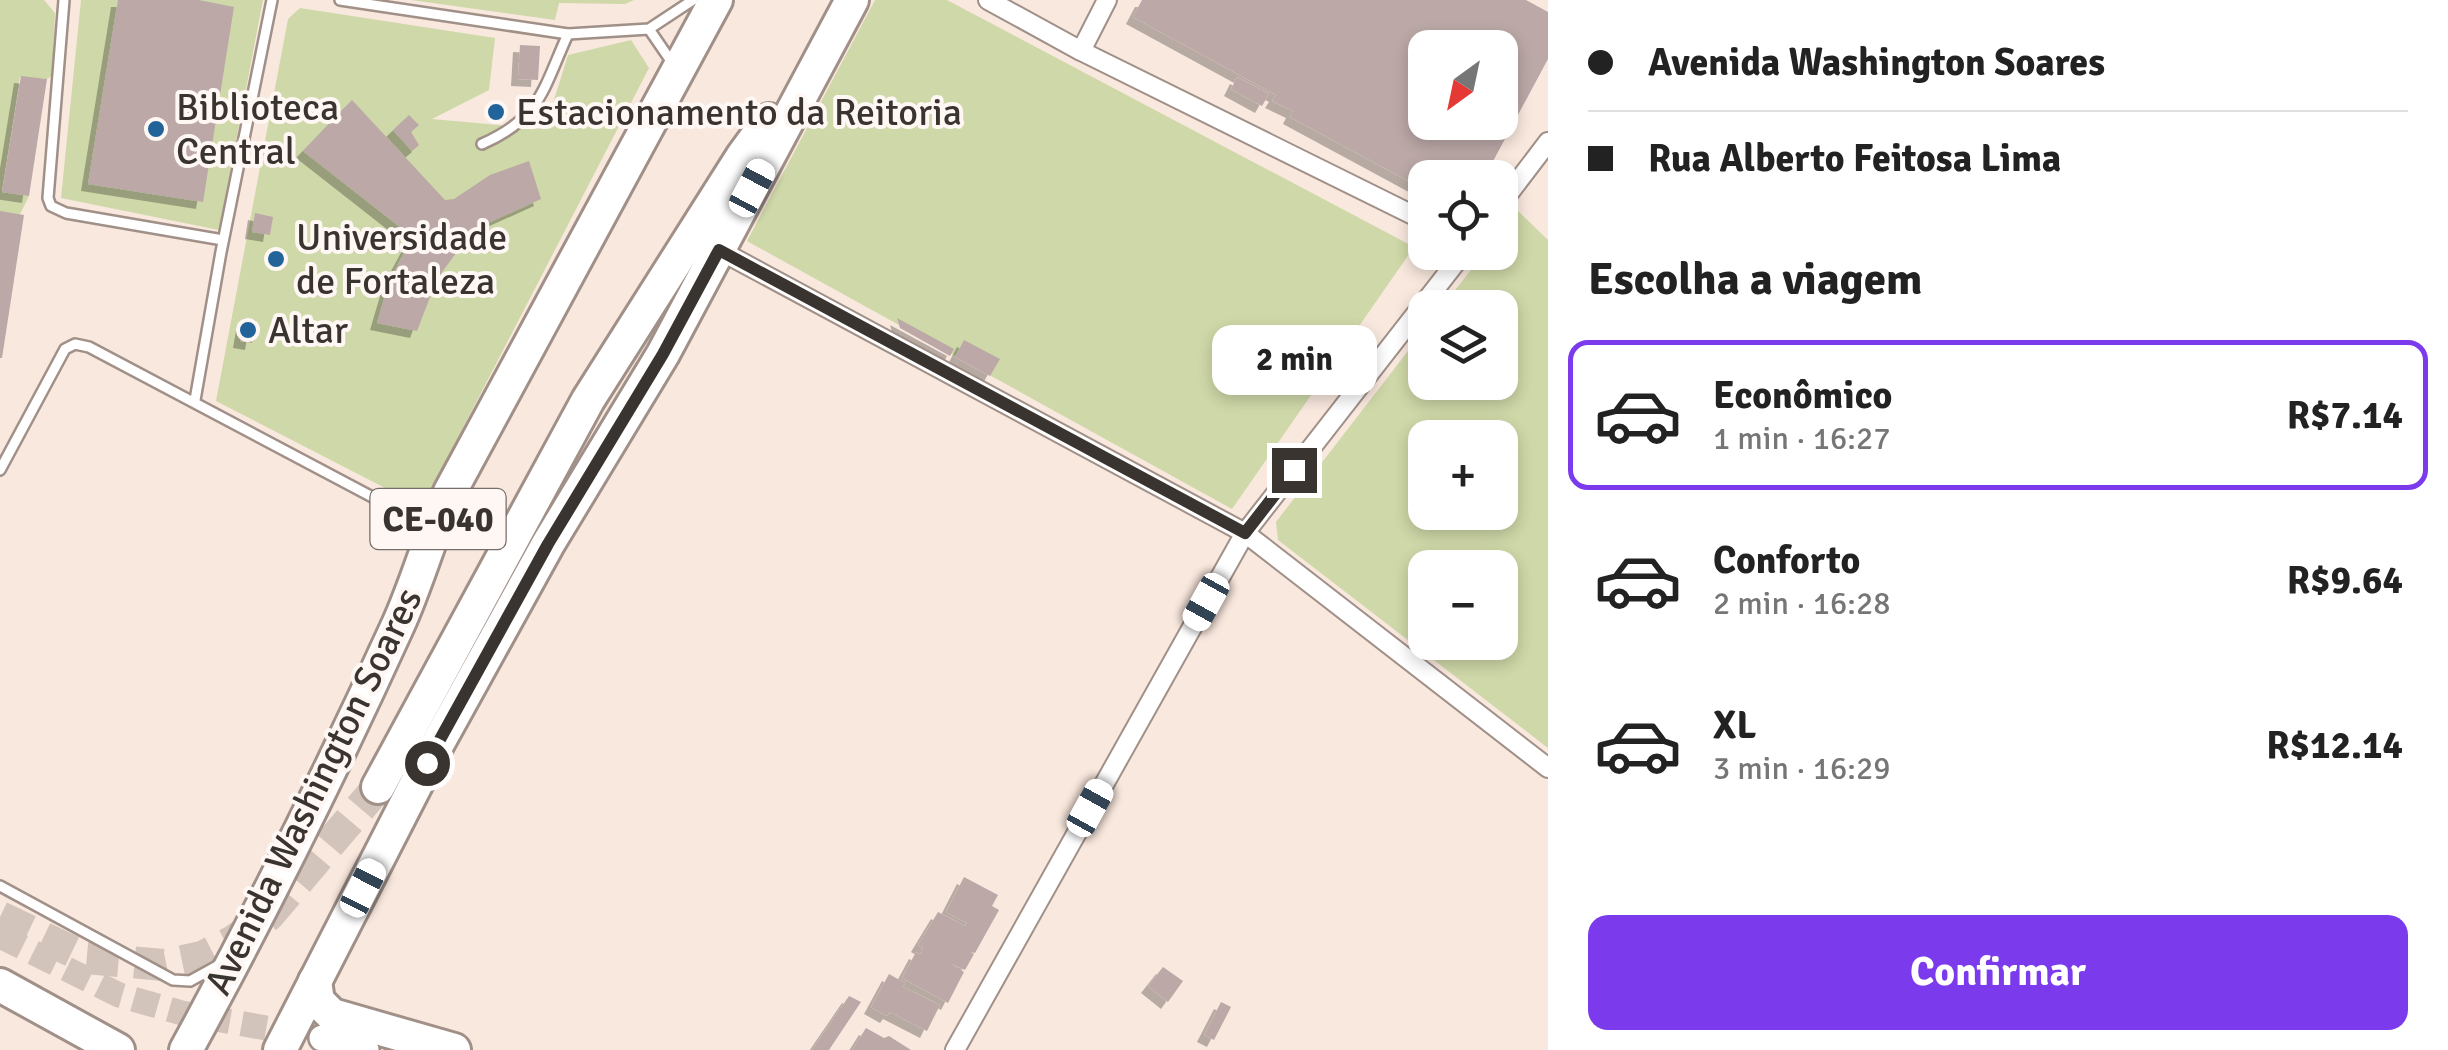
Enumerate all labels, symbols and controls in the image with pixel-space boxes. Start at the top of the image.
north arrow [1408,30,1518,140]
map controls [1408,30,1518,660]
text: Avenida Washington Soares [1648,39,2105,86]
place label: Biblioteca Central [176,84,339,175]
place label: Estacionamento da Reitoria [516,89,962,136]
marker: Estacionamento da Reitoria [485,101,507,123]
marker: Biblioteca Central [145,118,167,140]
text: Rua Alberto Feitosa Lima [1648,135,2061,182]
car [725,154,779,222]
button: locate [1408,160,1518,270]
place label: Universidade de Fortaleza [296,214,507,305]
marker: Universidade de Fortaleza [265,248,287,270]
text: Escolha a viagem [1588,252,1922,307]
button: layers [1408,290,1518,400]
place label: Altar [268,307,348,354]
marker: Altar [237,319,259,341]
callout: 2 min [1212,325,1376,395]
text: 2 min [1256,340,1333,379]
icon: car [1593,370,1683,460]
text: Econômico [1713,372,1892,419]
text: R$7.14 [2287,392,2403,439]
text: 1 min · 16:27 [1713,419,1891,458]
button: + [1408,420,1518,530]
route end [1272,448,1317,493]
road number: CE-040 [370,489,506,549]
icon: car [1593,535,1683,625]
text: Conforto [1713,537,1860,584]
button: − [1408,550,1518,660]
text: R$9.64 [2287,557,2403,604]
car [1178,568,1234,636]
street label: Avenida Washington Soares [194,580,432,1002]
text: 2 min · 16:28 [1713,584,1891,623]
icon: car [1593,700,1683,790]
text: XL [1713,702,1756,749]
text: R$12.14 [2266,722,2403,769]
route start [405,741,450,786]
text: 3 min · 16:29 [1713,749,1891,788]
car [1062,774,1118,842]
car [336,854,390,922]
button: Confirmar [1588,915,2408,1030]

